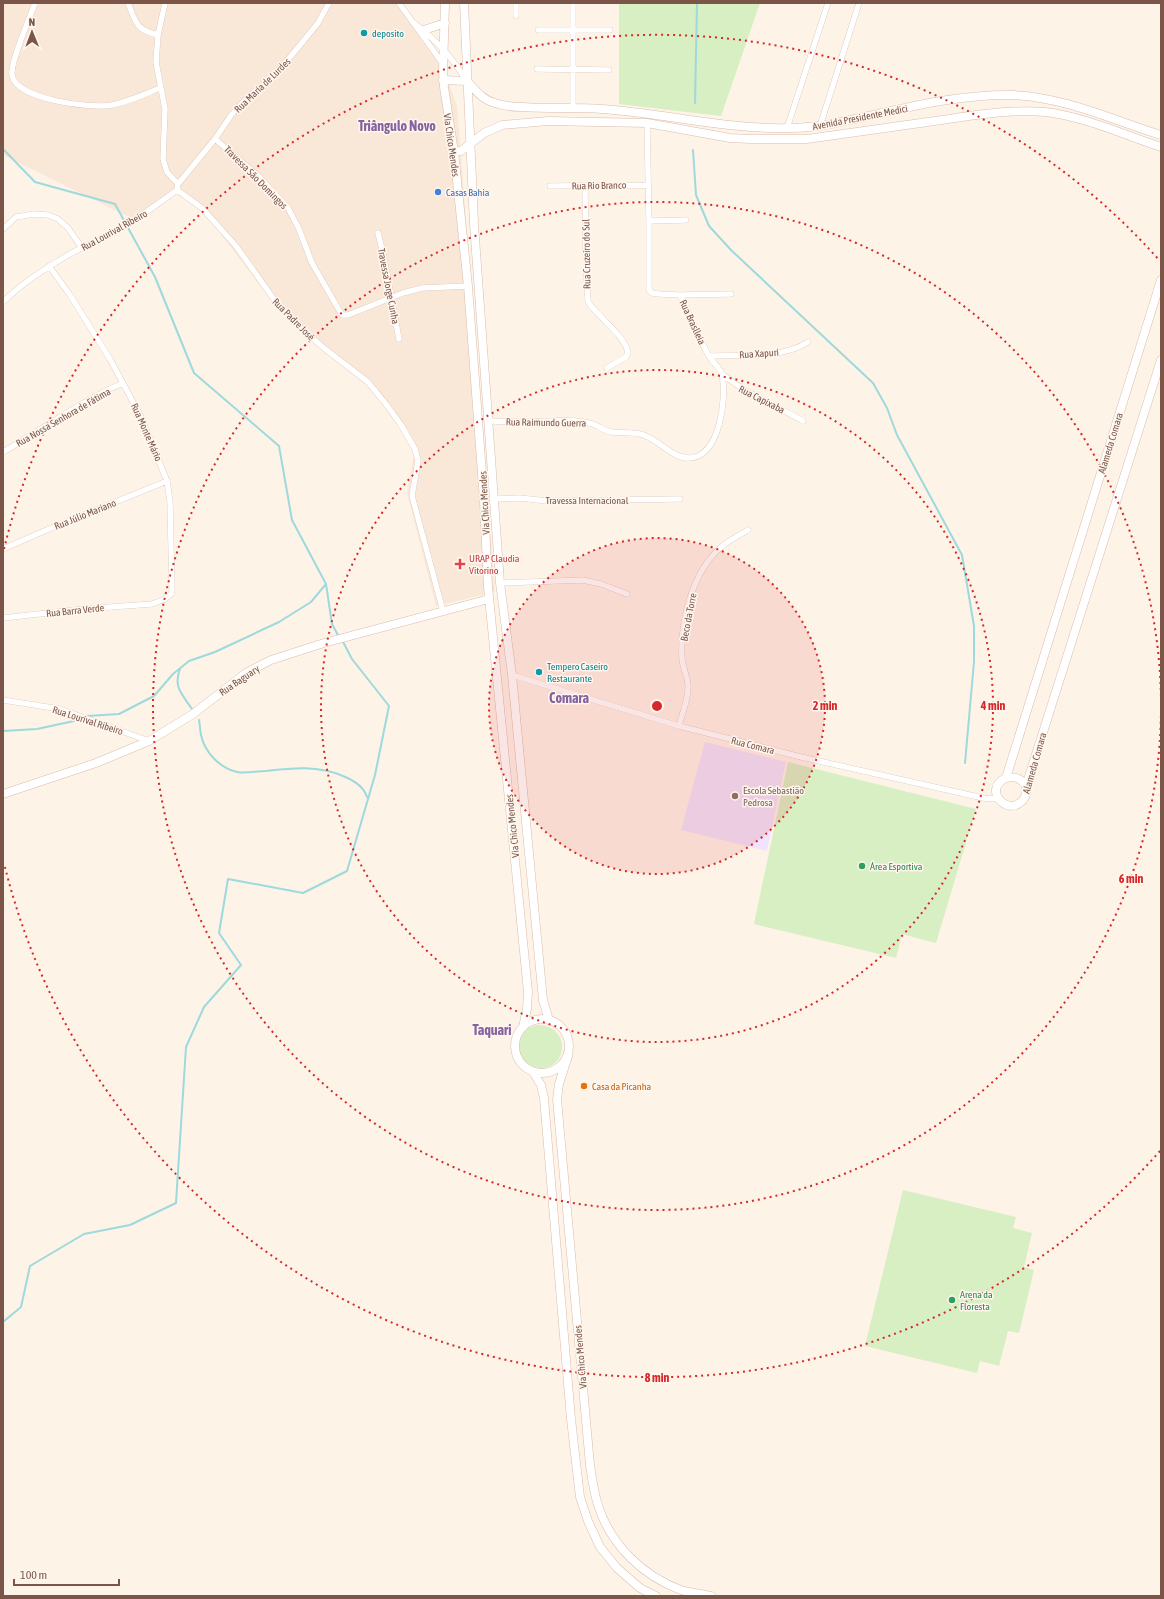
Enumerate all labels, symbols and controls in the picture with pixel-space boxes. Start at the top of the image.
north arrow [12,12,52,52]
text: N [28,16,35,28]
marker: deposito [359,28,369,38]
place label: deposito [372,28,404,39]
street label: Rua Maria de Lurdes [232,56,293,115]
street label: Avenida Presidente Medici [812,103,909,132]
street label: Via Chico Mendes [442,113,461,178]
district label: Triângulo Novo [358,118,436,134]
street label: Travessa São Domingos [222,144,290,212]
street label: Rua Rio Branco [572,180,627,191]
marker: Casas Bahia [433,187,443,197]
place label: Casas Bahia [446,187,490,198]
street label: Rua Lourival Ribeiro [79,208,149,253]
street label: Rua Cruzeiro do Sul [580,219,593,289]
street label: Travessa Jorge Cunha [376,247,401,325]
street label: Rua Padre José [270,296,317,343]
street label: Rua Braslleia [677,298,708,347]
street label: Rua Xapuri [739,347,779,360]
street label: Rua Capixaba [737,383,787,416]
street label: Rua Nossa Senhora de Fátima [14,386,113,449]
street label: Rua Monte Mário [129,402,164,463]
street label: Alameda Comara [1096,411,1125,475]
street label: Rua Raimundo Guerra [506,416,587,429]
street label: Via Chico Mendes [477,470,492,535]
street label: Travessa Internacional [546,495,629,506]
street label: Rua Júlio Mariano [53,497,118,532]
place label: URAP Claudia Vitorino [469,553,520,576]
marker: URAP Claudia Vitorino [454,558,466,570]
street label: Beco da Torre [678,592,699,642]
street label: Rua Barra Verde [45,602,105,619]
place label: Tempero Caseiro Restaurante [547,661,608,684]
street label: Rua Baguary [217,663,261,698]
marker: Tempero Caseiro Restaurante [534,667,544,677]
district label: Comara [549,690,589,706]
centre of rings [650,699,664,713]
text: 2 min [813,699,837,713]
text: 4 min [980,699,1005,713]
street label: Rua Lourival Ribeiro [51,704,125,737]
street label: Alameda Comara [1020,731,1049,795]
street label: Rua Comara [730,735,776,756]
place label: Escola Sebastião Pedrosa [743,785,804,808]
marker: Escola Sebastião Pedrosa [730,791,740,801]
street label: Via Chico Mendes [504,793,521,858]
marker: Área Esportiva [857,861,867,871]
place label: Área Esportiva [870,861,923,872]
text: 6 min [1119,872,1143,886]
district label: Taquari [473,1022,511,1038]
marker: Casa da Picanha [579,1081,589,1091]
place label: Casa da Picanha [592,1081,652,1092]
place label: Arena da Floresta [960,1289,993,1312]
marker: Arena da Floresta [947,1295,957,1305]
street label: Via Chico Mendes [572,1324,589,1389]
text: 8 min [645,1371,669,1385]
scale bar [14,1561,119,1587]
text: 100 m [20,1568,47,1582]

